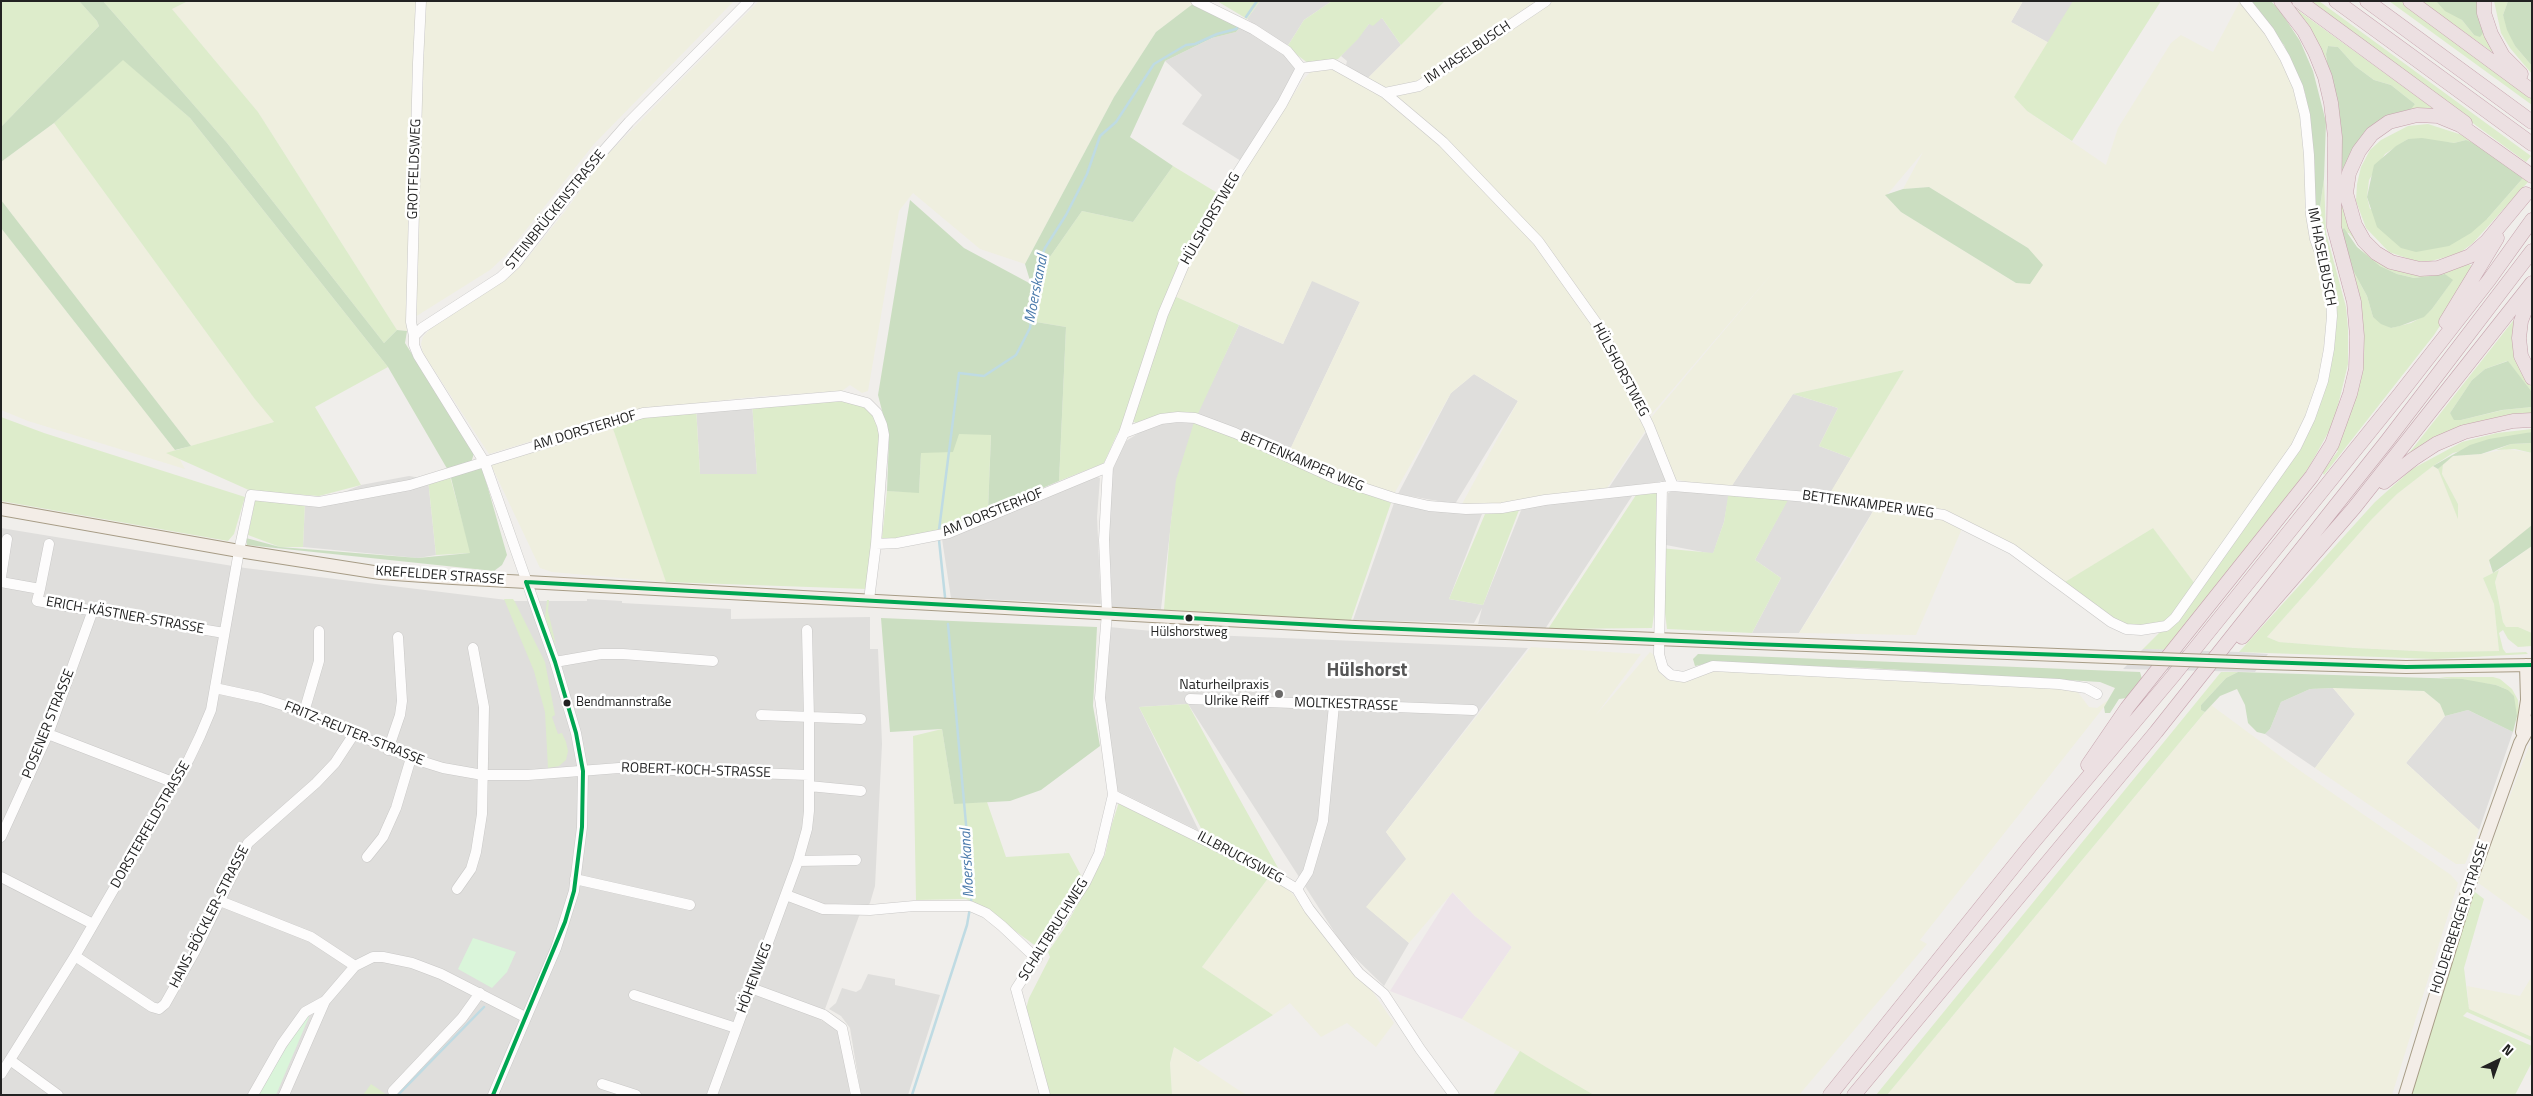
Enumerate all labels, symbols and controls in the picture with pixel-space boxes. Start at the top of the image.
street label: IM HASELBUSCH [1422,18,1514,88]
street label: GROTFELDSWEG [405,118,425,220]
street label: STEINBRÜCKENSTRASSE [502,147,610,273]
street label: HÜLSHORSTWEG [1178,170,1244,268]
street label: IM HASELBUSCH [2303,206,2339,308]
water label: Moerskanal [1022,253,1052,325]
street label: HÜLSHORSTWEG [1588,320,1652,420]
street label: AM DORSTERHOF [531,407,639,455]
street label: BETTENKAMPER WEG [1238,428,1366,496]
street label: AM DORSTERHOF [940,485,1046,541]
street label: BETTENKAMPER WEG [1801,487,1935,523]
street label: KREFELDER STRASSE [375,563,505,589]
street label: ERICH-KÄSTNER-STRASSE [45,594,205,638]
marker: Hülshorstweg [1184,613,1194,623]
place label: Hülshorstweg [1151,625,1227,641]
district label: Hülshorst [1326,660,1408,682]
street label: POSENER STRASSE [19,667,79,781]
place label: Naturheilpraxis Ulrike Reiff [1179,678,1269,710]
marker: Naturheilpraxis Ulrike Reiff [1273,688,1285,700]
place label: Bendmannstraße [576,695,671,711]
street label: MOLTKESTRASSE [1294,695,1398,715]
street label: FRITZ-REUTER-STRASSE [282,698,426,770]
marker: Bendmannstraße [562,698,572,708]
street label: DORSTERFELDSTRASSE [108,759,194,891]
street label: ROBERT-KOCH-STRASSE [621,760,771,782]
water label: Moerskanal [957,828,979,898]
street label: ILLBRUCKSWEG [1194,828,1286,888]
street label: HOLDERBERGER STRASSE [2428,840,2492,996]
street label: HANS-BÖCKLER-STRASSE [167,843,253,991]
street label: SCHALTBRUCHWEG [1016,876,1092,984]
street label: HÖHENWEG [734,940,776,1016]
north arrow [2473,1036,2523,1086]
text: N [2498,1038,2519,1061]

